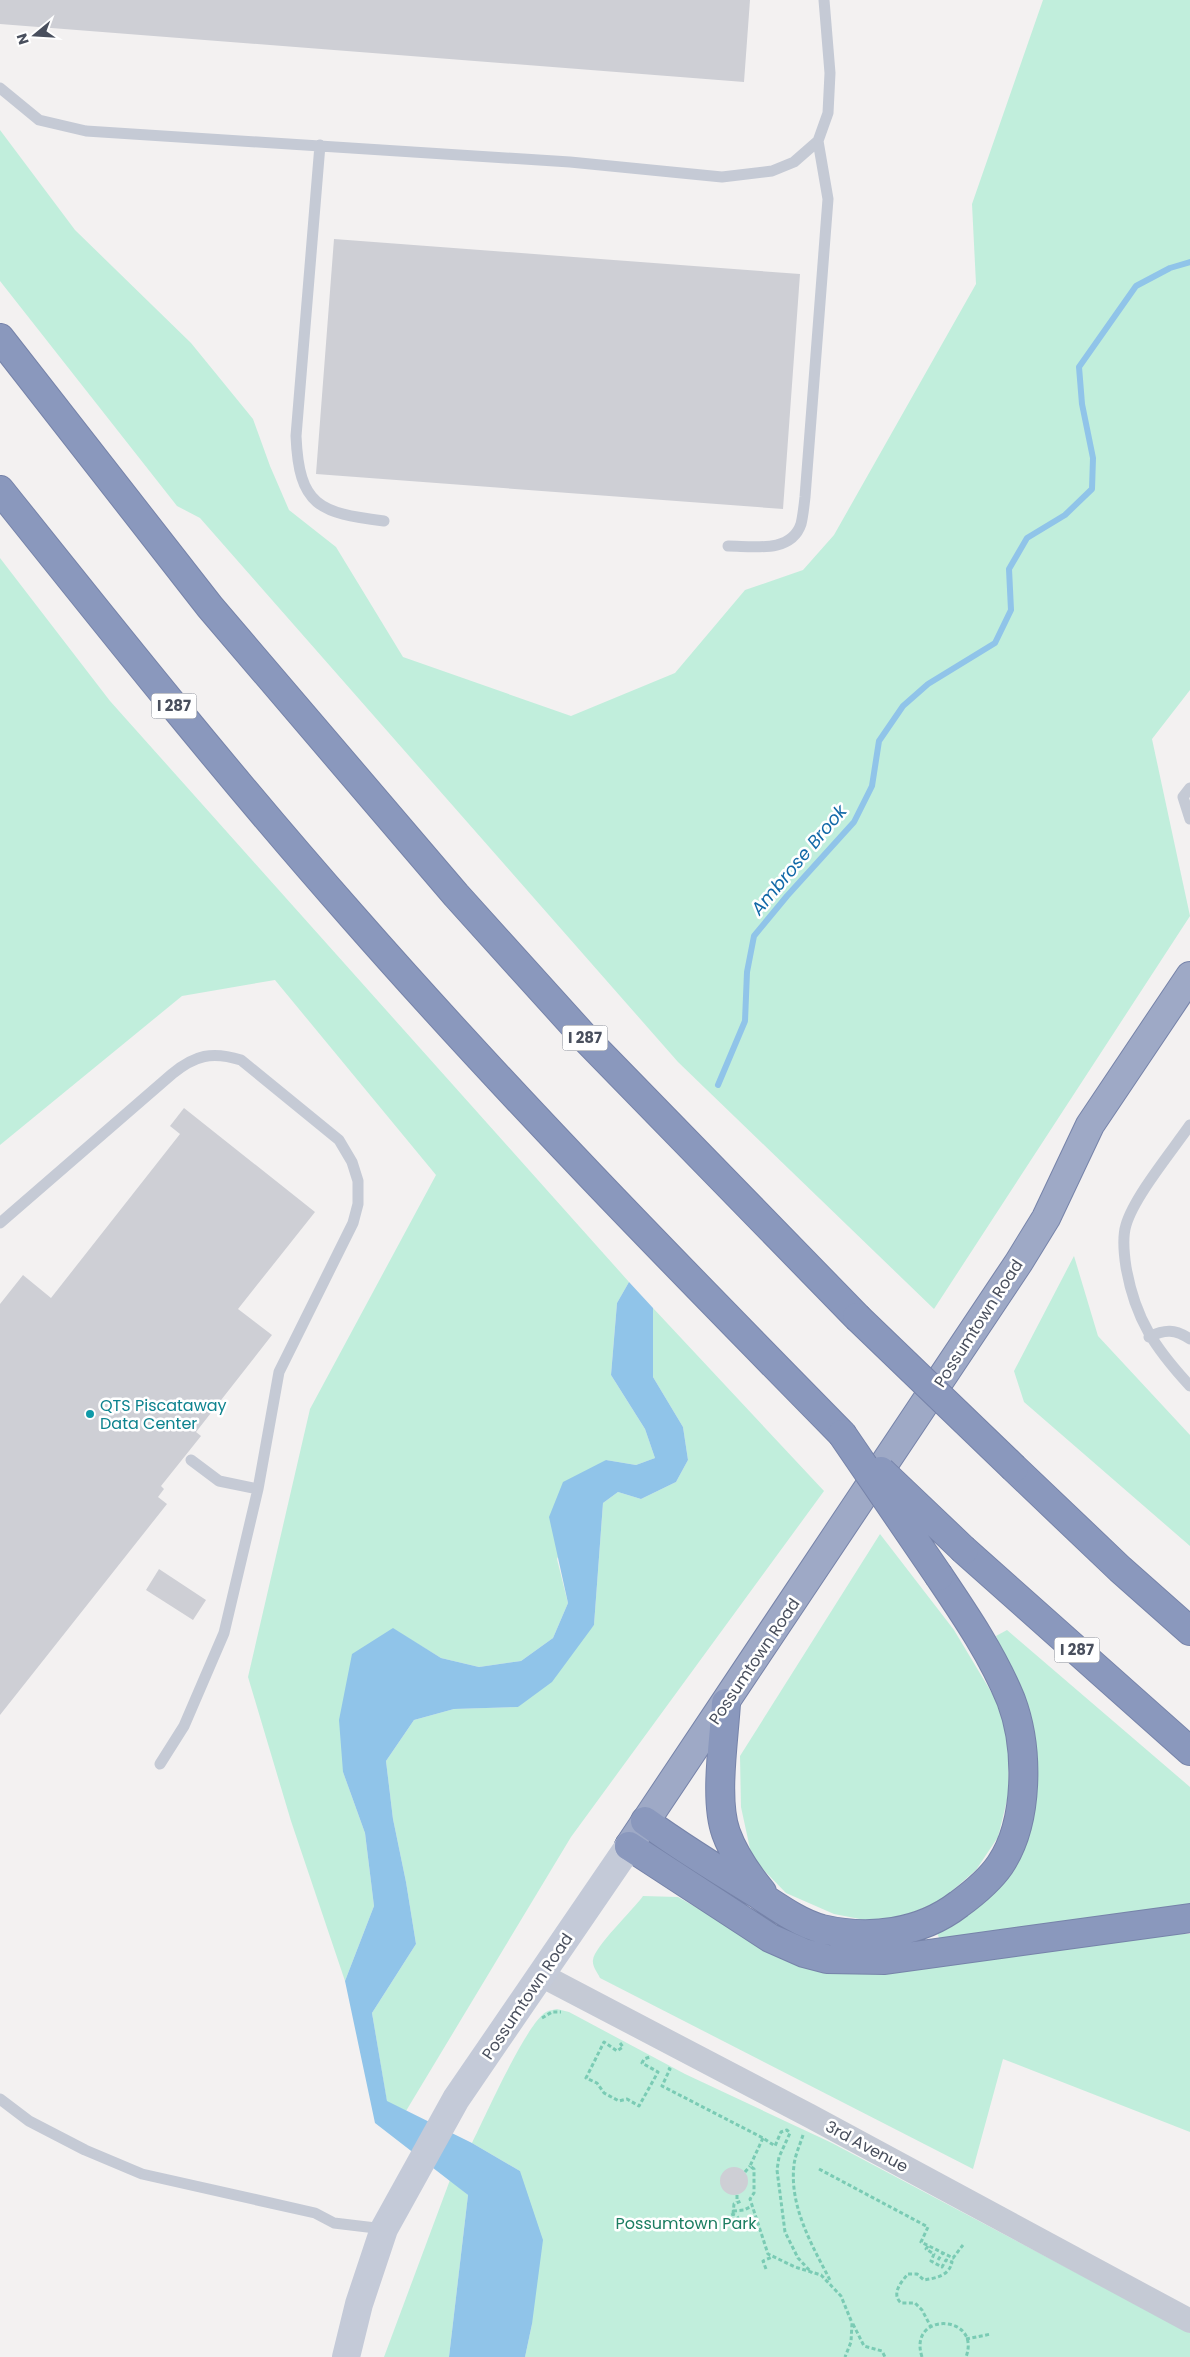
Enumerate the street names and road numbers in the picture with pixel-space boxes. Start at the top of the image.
road number: I 287 [152,694,196,718]
road number: I 287 [562,1026,608,1050]
street label: Possumtown Road [928,1255,1028,1392]
street label: Possumtown Road [703,1593,805,1729]
road number: I 287 [1054,1638,1100,1662]
street label: Possumtown Road [476,1928,578,2064]
street label: 3rd Avenue [821,2115,912,2178]

